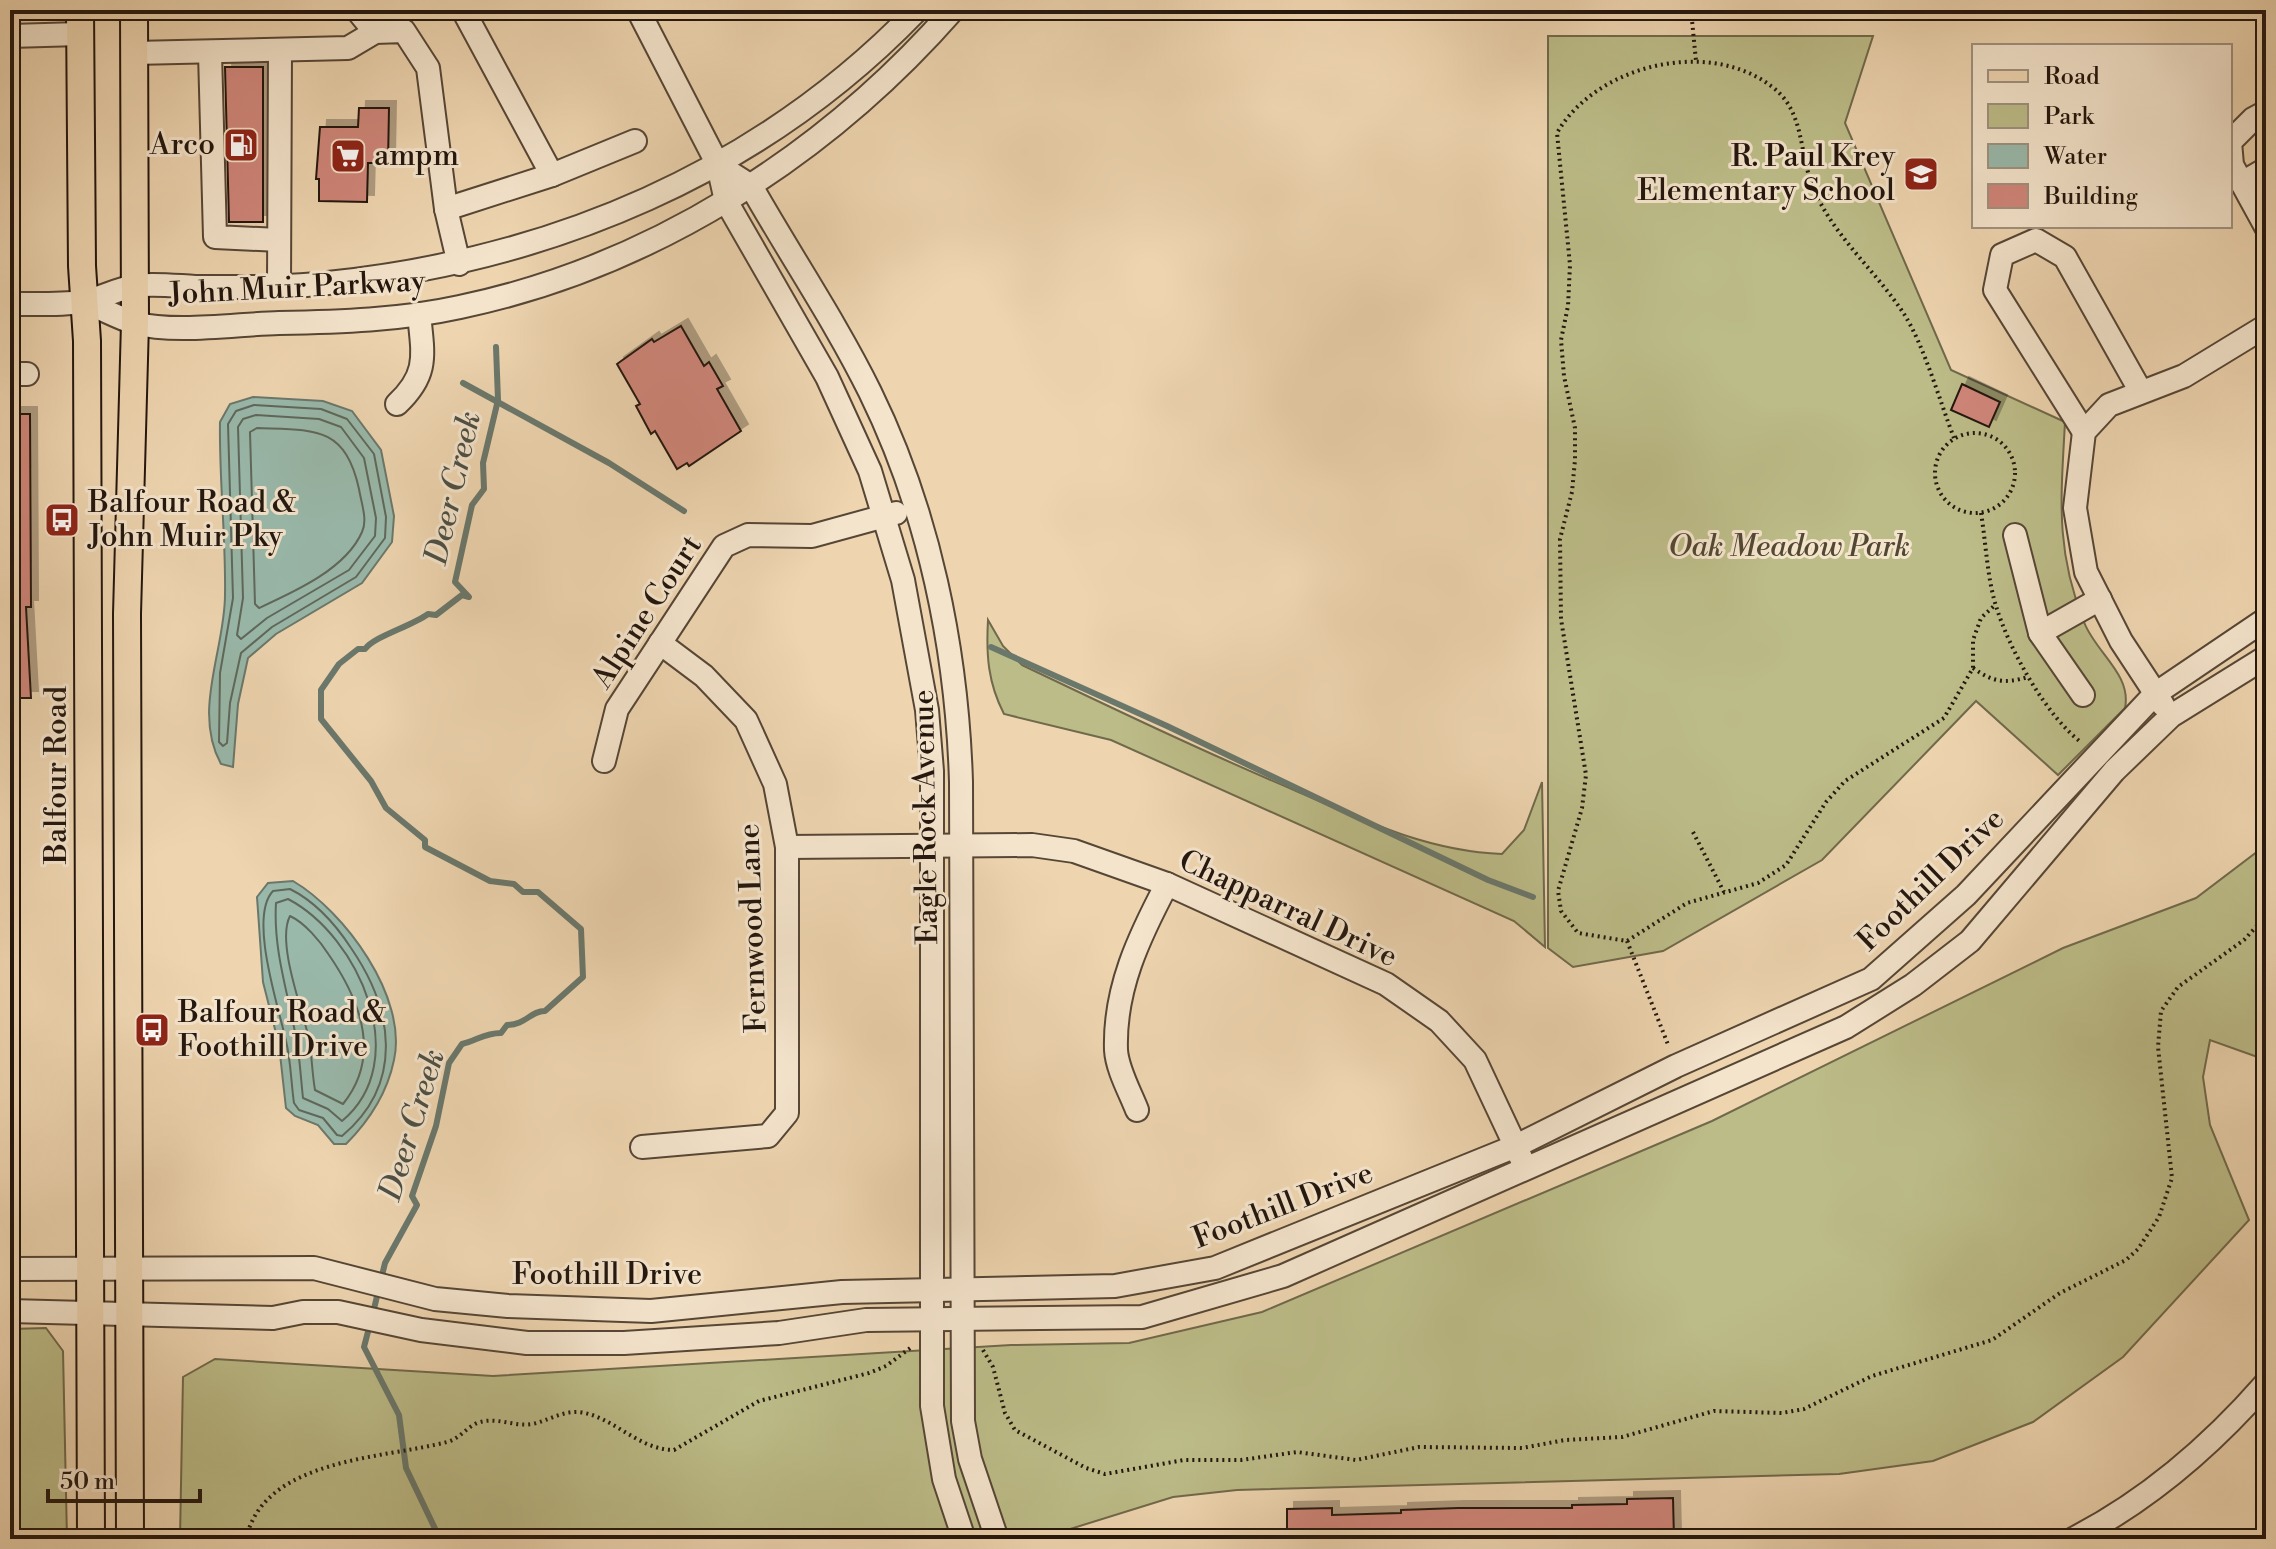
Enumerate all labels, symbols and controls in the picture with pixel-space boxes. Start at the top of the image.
legend [1972,44,2232,228]
text: Road [2044,62,2100,92]
text: Park [2044,102,2095,132]
place label: Arco [149,126,215,164]
fuel station icon: Arco [222,126,260,164]
supermarket icon: ampm [329,137,367,175]
place label: ampm [374,137,459,175]
place label: R. Paul Krey Elementary School [1637,138,1895,210]
text: Water [2043,142,2107,172]
school or university icon: R. Paul Krey Elementary School [1902,155,1940,193]
text: Building [2043,182,2138,212]
street label: John Muir Parkway [167,262,427,314]
water label: Deer Creek [416,407,490,569]
place label: Balfour Road & John Muir Pky [87,484,296,556]
bus stop icon: Balfour Road & John Muir Pky [43,501,81,539]
street label: Alpine Court [583,528,711,697]
park label: Oak Meadow Park [1668,528,1910,566]
street label: Balfour Road [38,686,76,865]
street label: Eagle Rock Avenue [905,689,947,945]
street label: Foothill Drive [1849,800,2013,960]
street label: Fernwood Lane [730,823,776,1033]
street label: Chapparral Drive [1173,842,1403,976]
place label: Balfour Road & Foothill Drive [177,994,386,1066]
bus stop icon: Balfour Road & Foothill Drive [133,1011,171,1049]
water label: Deer Creek [370,1045,454,1206]
street label: Foothill Drive [1187,1154,1379,1258]
street label: Foothill Drive [512,1256,702,1294]
scale bar [48,1453,200,1503]
text: 50 m [60,1467,115,1497]

